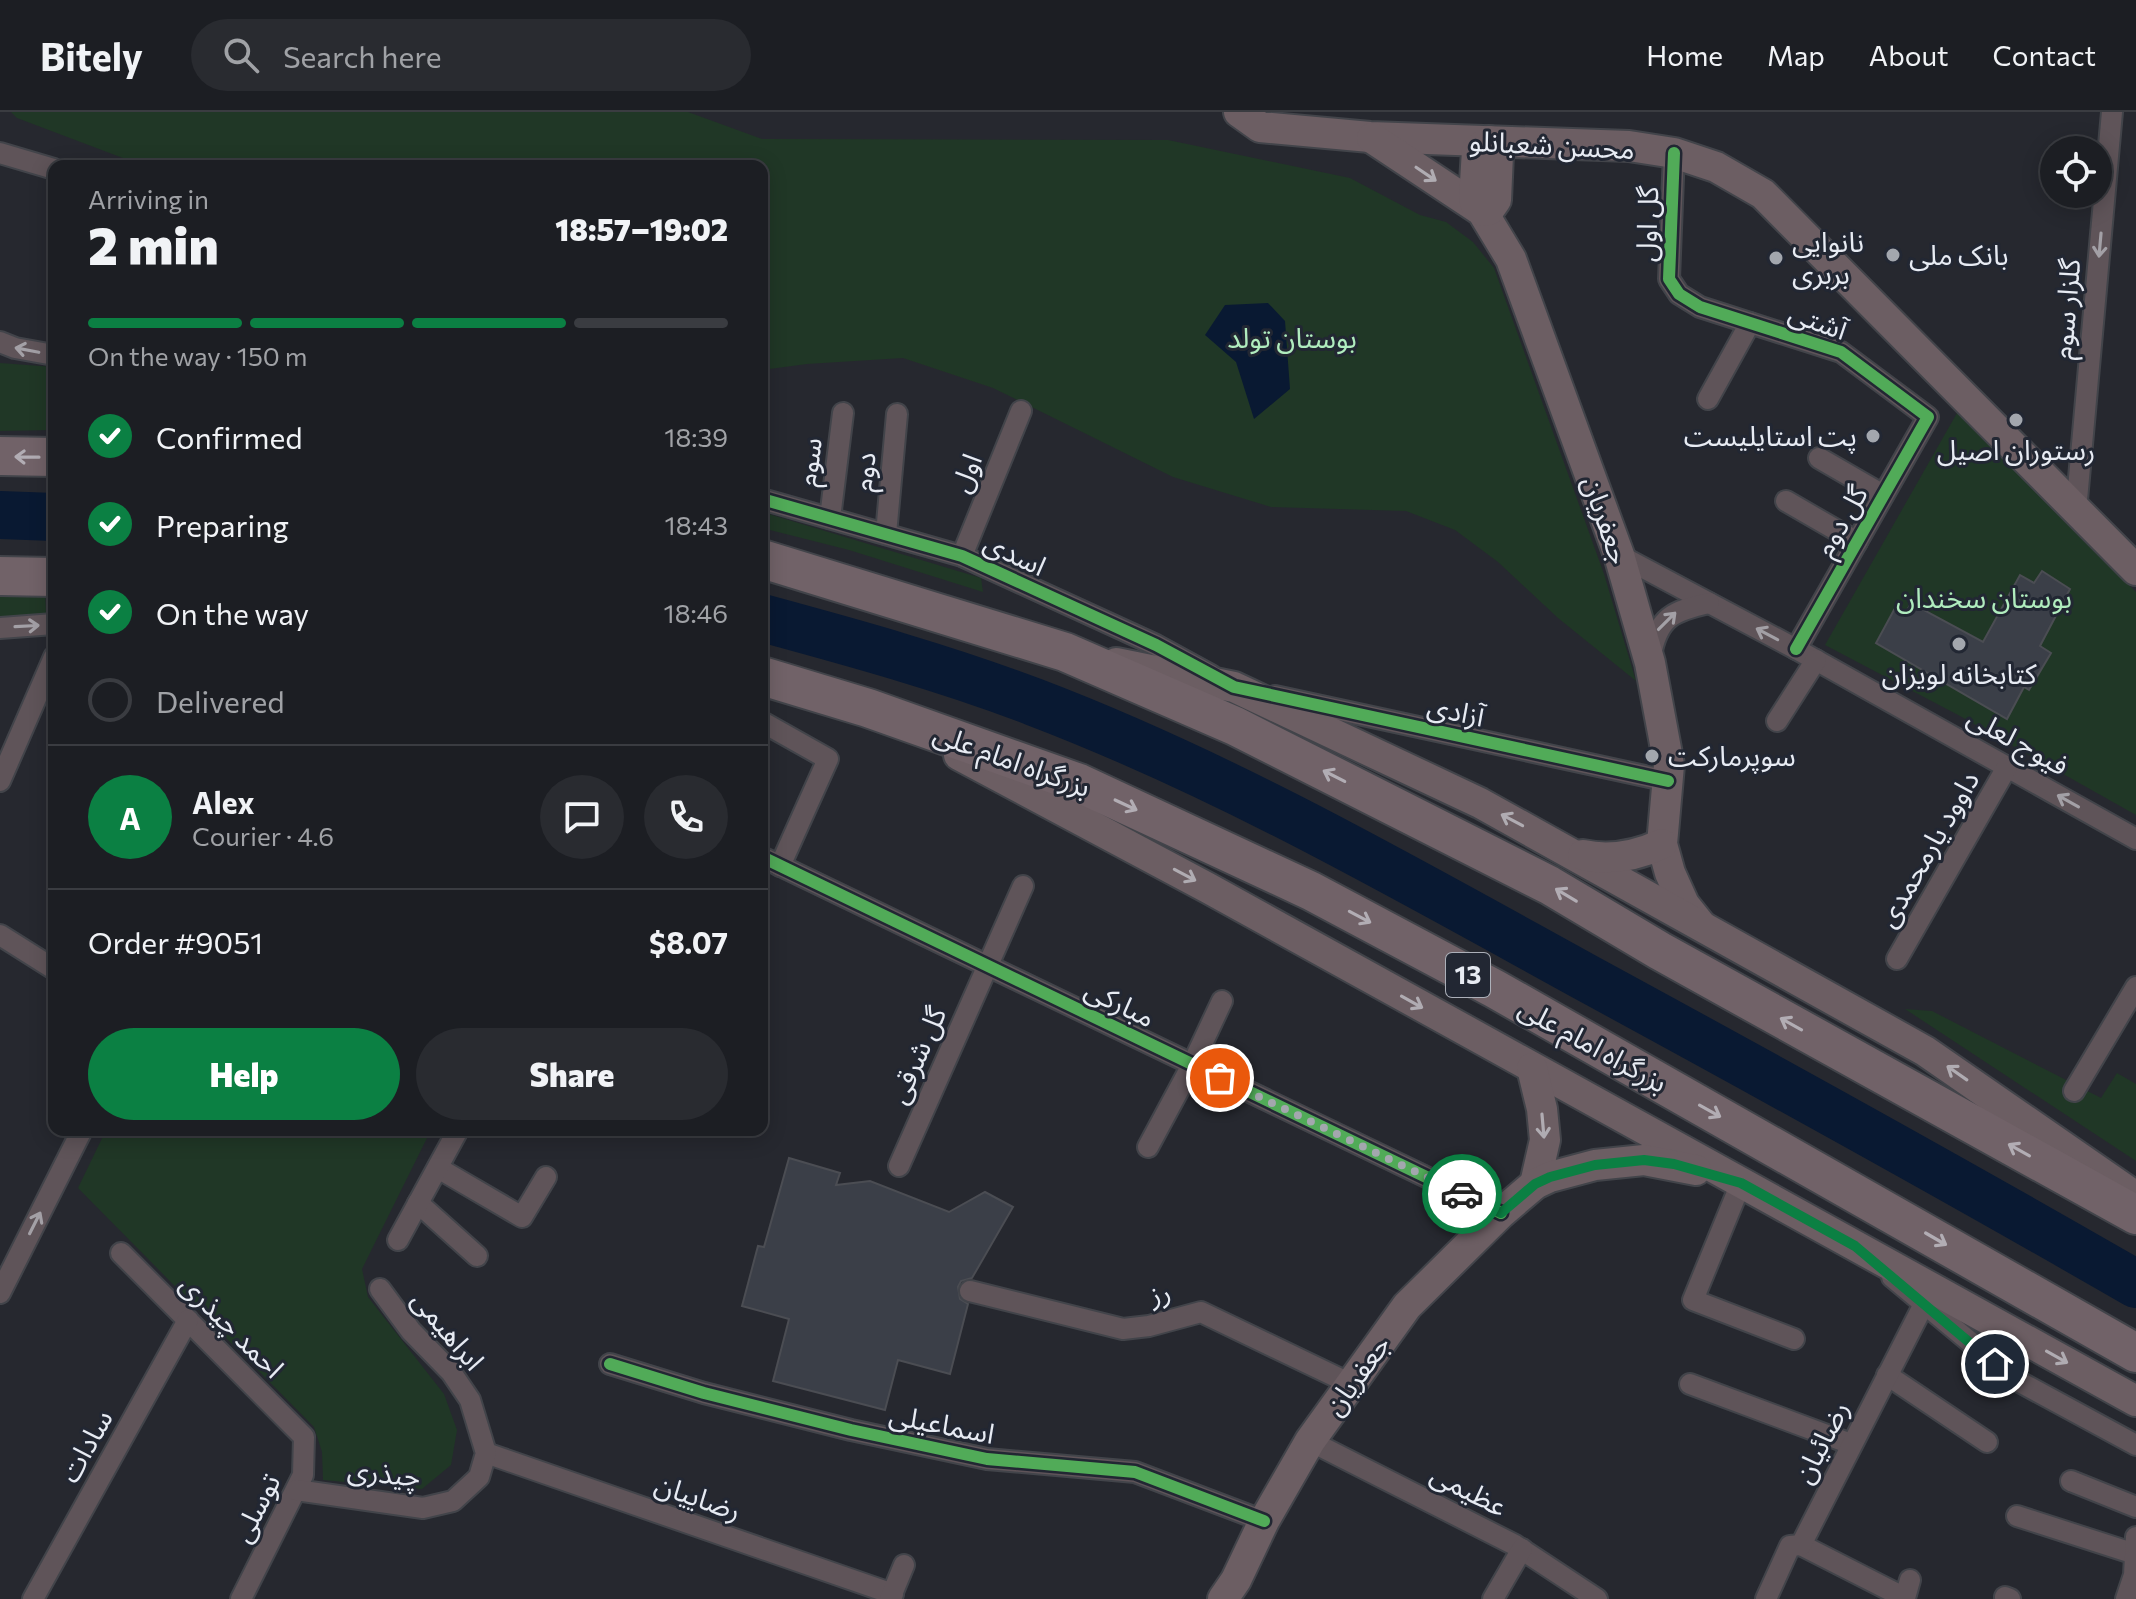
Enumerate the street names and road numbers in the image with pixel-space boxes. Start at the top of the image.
street label: محسن شعبانلو [1468,123,1636,166]
street label: گل اول [1628,185,1665,263]
street label: گلزار سوم [2044,256,2091,361]
street label: آشتی [1784,294,1854,348]
street label: سوم [788,436,833,489]
street label: اول [942,448,989,497]
street label: دوم [844,451,887,493]
street label: جعفریان [1575,471,1638,569]
street label: گل دوم [1806,478,1879,565]
street label: اسدی [979,524,1052,582]
street label: آزادی [1424,687,1490,734]
street label: فیوج لعلی [1960,699,2075,786]
street label: بزرگراه امام علی [927,715,1095,808]
street label: داوود یارمحمدی [1869,765,1986,933]
road number: 13 [1446,953,1490,997]
street label: مبارکی [1079,971,1161,1034]
street label: بزرگراه امام علی [1511,989,1674,1103]
street label: گل شرقی [880,1000,954,1109]
street label: احمد چیذری [172,1266,292,1386]
street label: رز [1145,1273,1174,1312]
street label: ابراهیمی [405,1282,492,1377]
street label: جعفریان [1316,1328,1397,1422]
street label: رضائیان [1785,1395,1856,1489]
street label: اسماعیلی [886,1396,998,1451]
street label: سادات [51,1403,119,1488]
street label: چیذری [346,1451,422,1495]
street label: عظیمی [1425,1456,1513,1524]
street label: رضاییان [650,1465,746,1528]
street label: توسلی [223,1468,288,1548]

